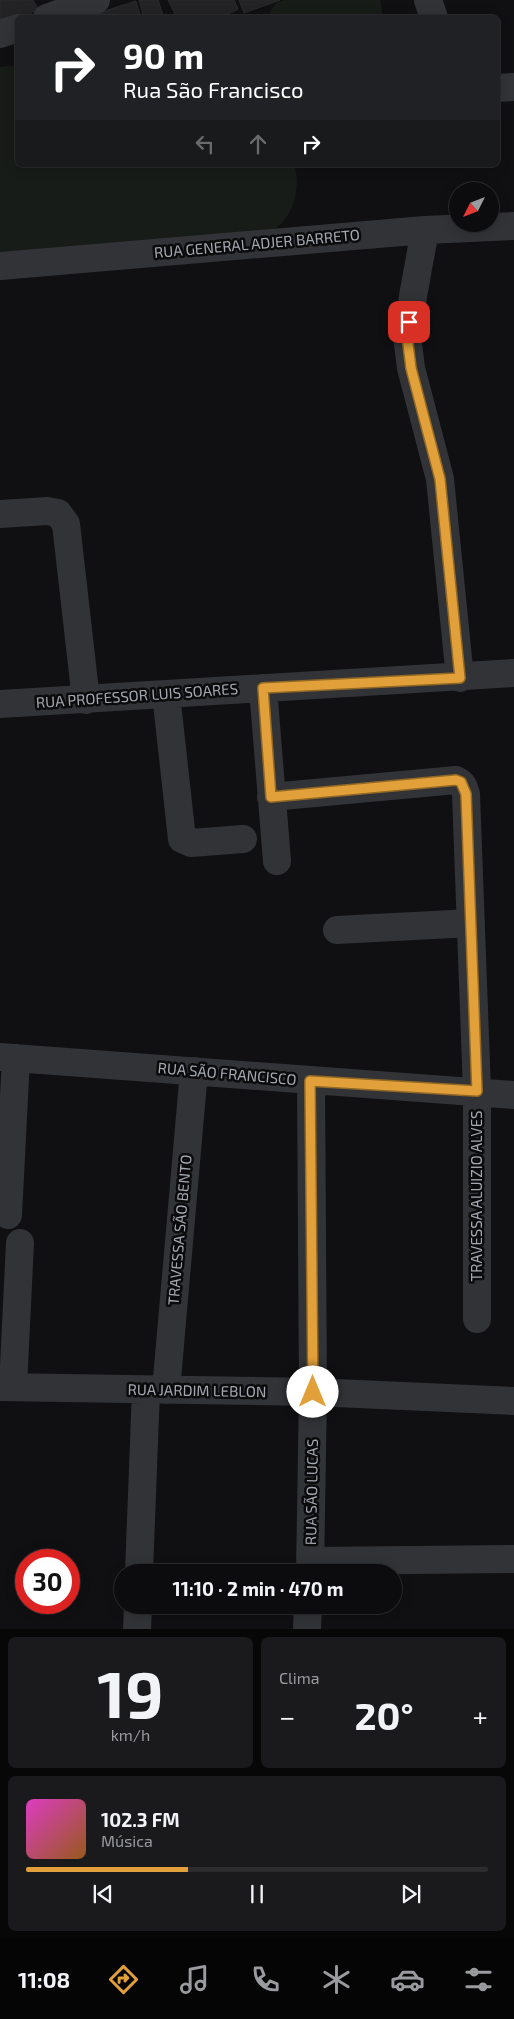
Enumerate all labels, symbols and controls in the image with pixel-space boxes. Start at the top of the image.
text: 90 m [123,34,204,76]
icon: right [40,35,105,100]
text: Rua São Francisco [123,76,304,102]
icon: left [191,130,219,158]
icon: ahead [244,130,272,158]
icon: right [297,130,325,158]
north arrow [449,182,499,232]
map controls [449,182,499,232]
street label: RUA GENERAL ADJER BARRETO [153,225,361,261]
pin [388,301,430,343]
icon: arrive [395,308,423,336]
street label: RUA PROFESSOR LUIS SOARES [35,679,239,711]
street label: RUA SÃO FRANCISCO [157,1058,297,1088]
street label: TRAVESSA ALUIZIO ALVES [467,1110,485,1282]
street label: TRAVESSA SÃO BENTO [163,1154,195,1306]
position arrow [286,1365,338,1417]
street label: RUA JARDIM LEBLON [127,1380,267,1400]
street label: RUA SÃO LUCAS [301,1439,321,1545]
speed limit sign: 30 [15,1549,80,1614]
text: 11:10 · 2 min · 470 m [173,1577,343,1600]
text: 19 [97,1653,164,1731]
text: Clima [279,1668,320,1687]
text: 20° [354,1692,414,1738]
text: − [279,1699,295,1733]
text: + [473,1699,488,1733]
text: km/h [111,1725,150,1744]
text: 102.3 FM [101,1808,180,1831]
text: Música [101,1831,153,1850]
icon: previous [89,1880,117,1908]
icon: pause [243,1880,271,1908]
icon: next [397,1880,425,1908]
icon: directions [106,1962,141,1997]
icon: music [177,1962,212,1997]
icon: phone [248,1962,283,1997]
icon: climate [319,1962,354,1997]
icon: car [390,1962,425,1997]
icon: filters [461,1962,496,1997]
text: 11:08 [18,1966,70,1992]

